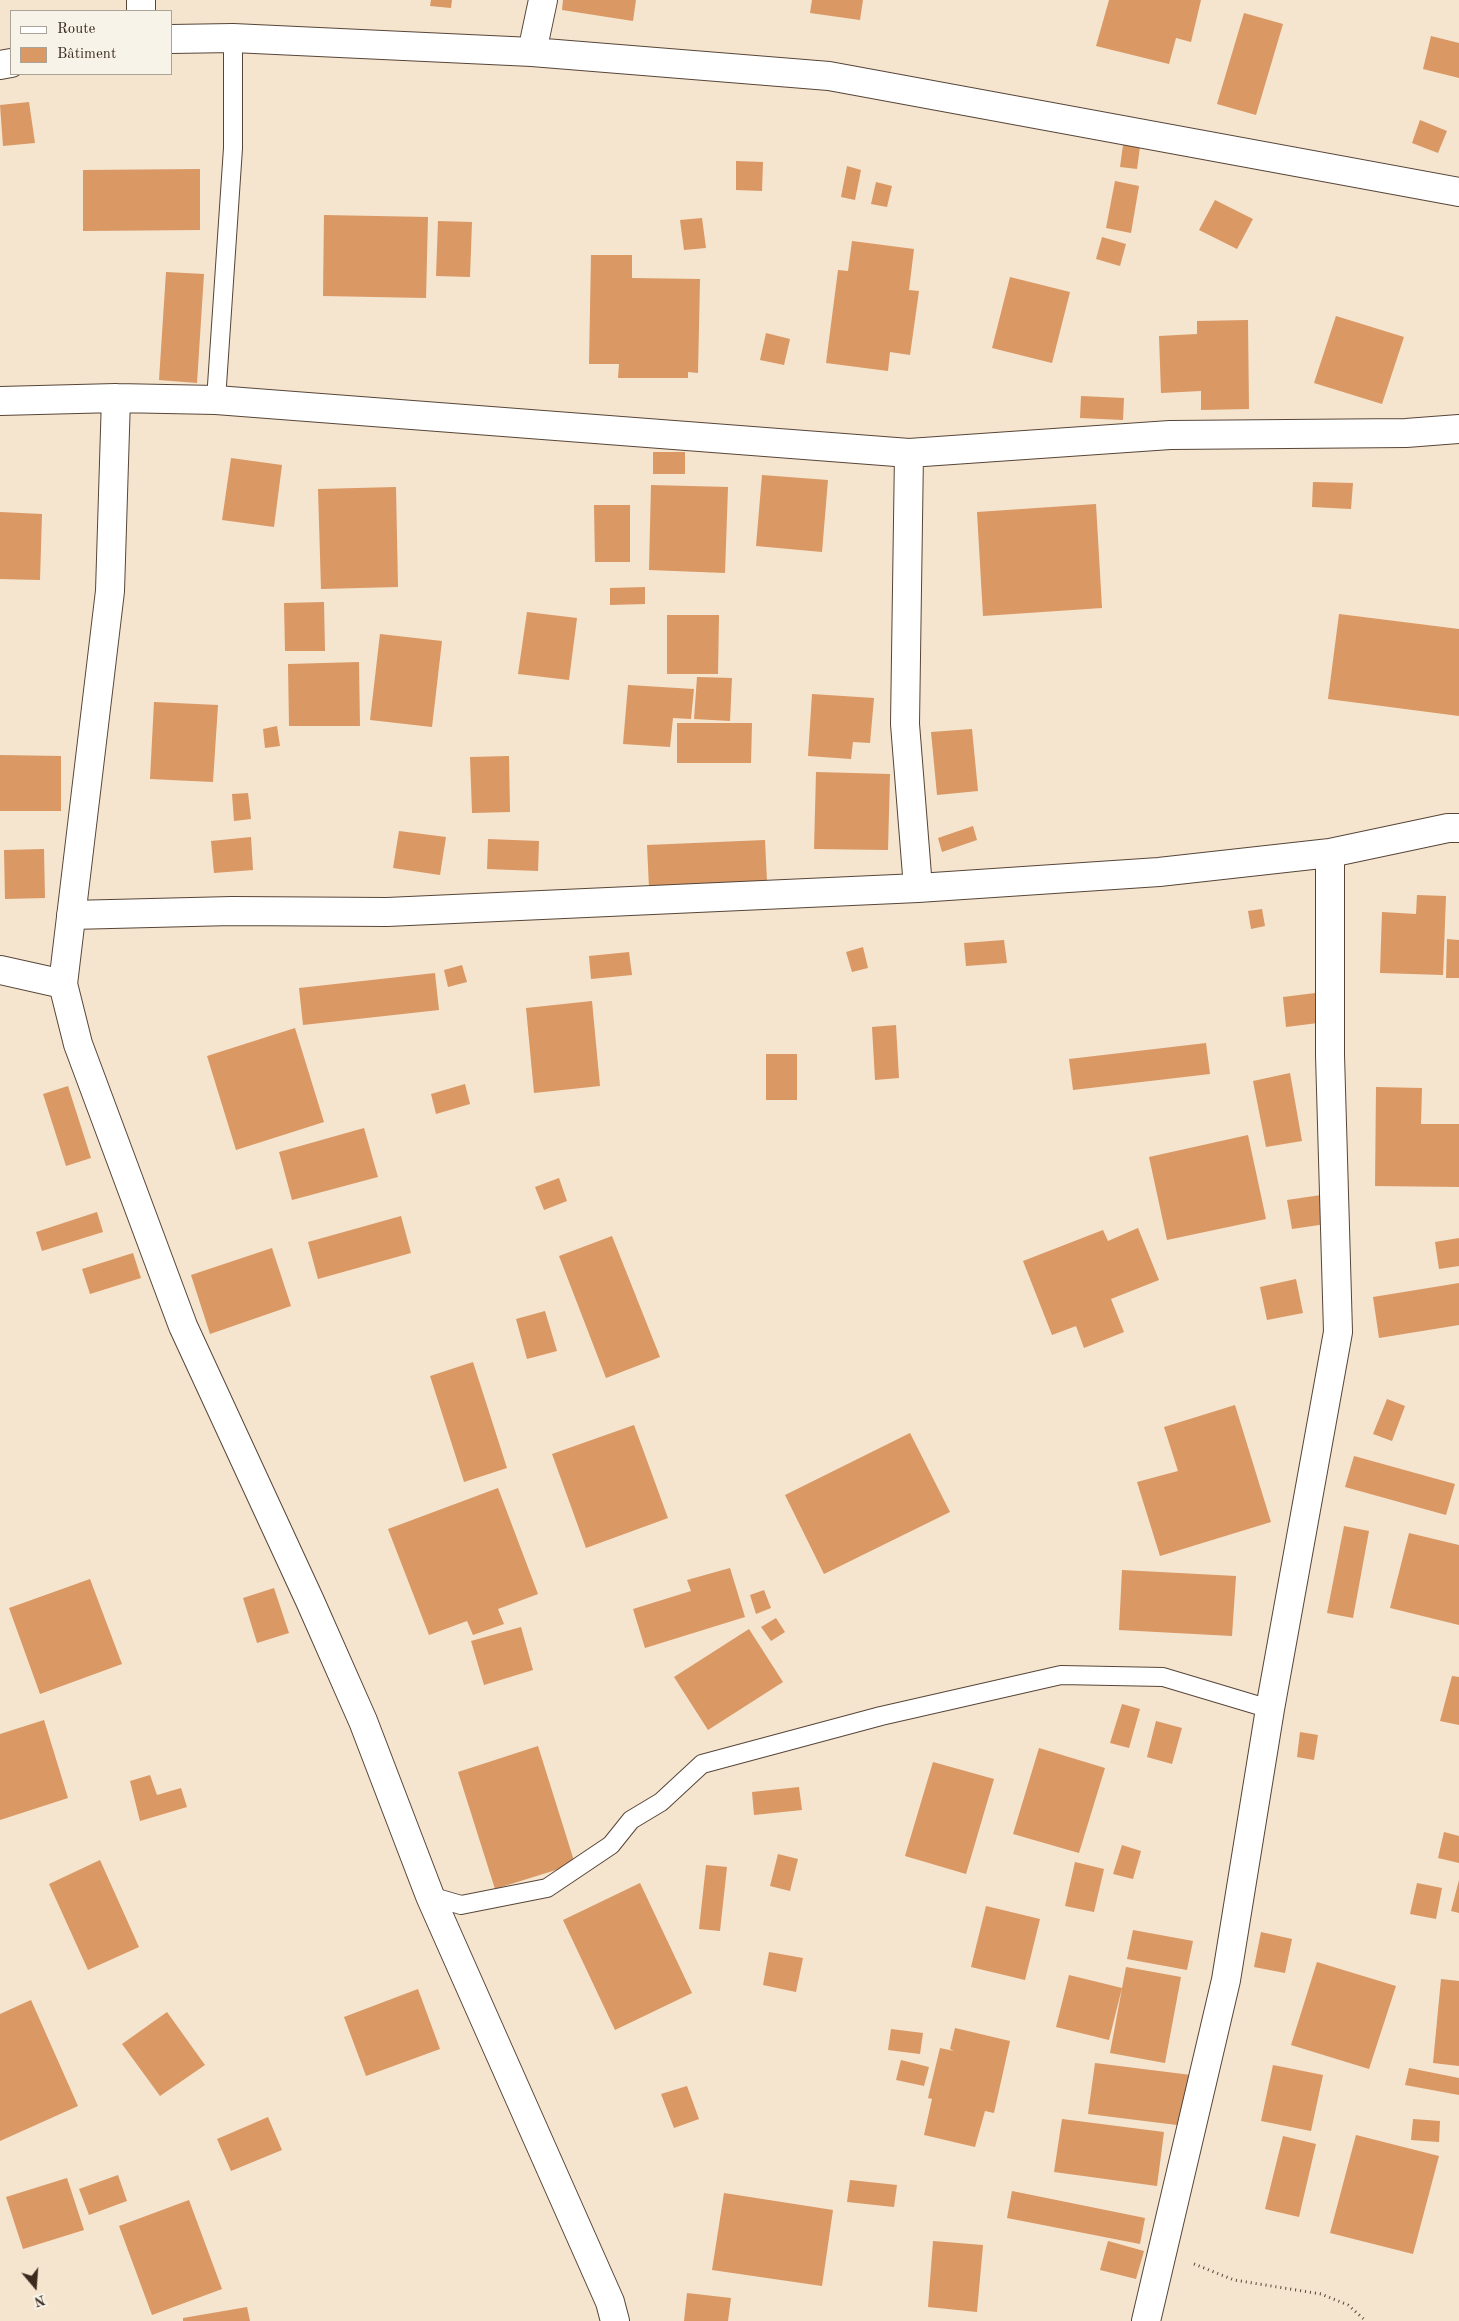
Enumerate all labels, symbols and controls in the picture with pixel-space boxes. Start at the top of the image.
legend [10,10,172,75]
text: Route [57,22,95,37]
text: Bâtiment [57,47,116,62]
north arrow [10,2261,60,2311]
text: N [32,2292,47,2309]

